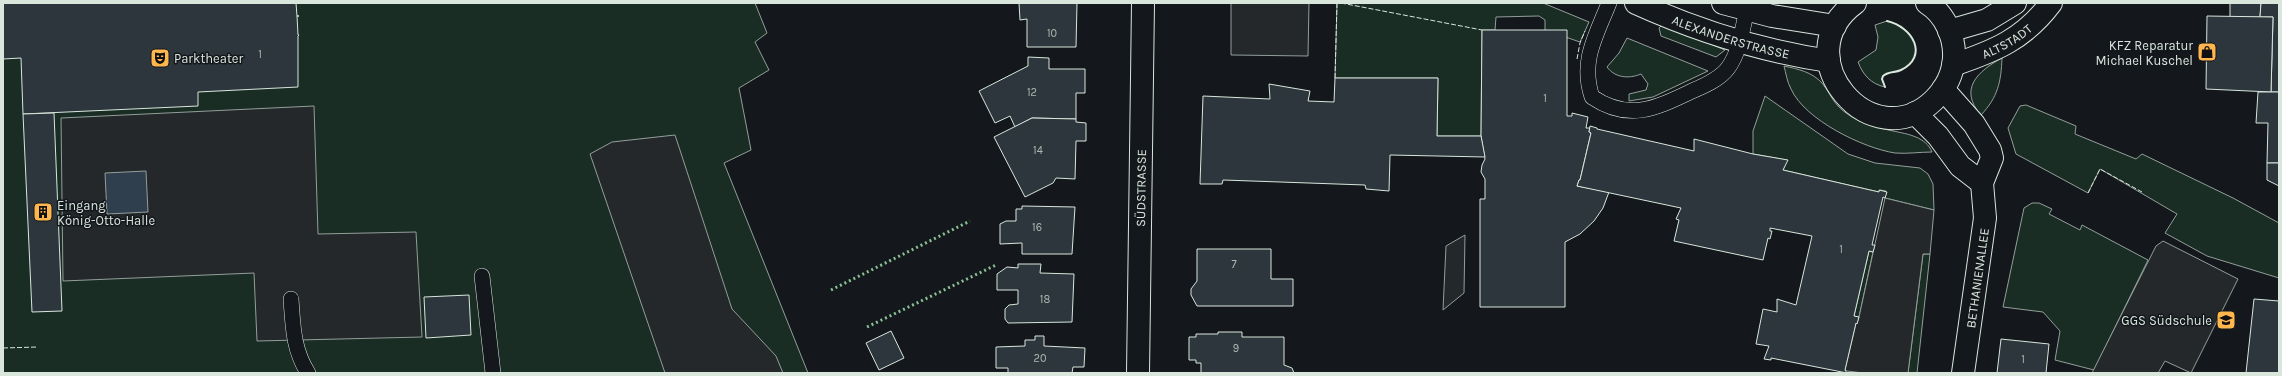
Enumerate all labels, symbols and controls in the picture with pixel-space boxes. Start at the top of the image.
street label: ALEXANDERSTRASSE [1670,12,1791,62]
street label: ALTSTADT [1980,20,2036,62]
house number: 10 [1047,27,1057,40]
place label: KFZ Reparatur Michael Kuschel [2096,38,2193,68]
shop icon: KFZ Reparatur Michael Kuschel [2196,41,2218,63]
theatre icon: Parktheater [149,47,171,69]
house number: 1 [258,48,262,61]
place label: Parktheater [174,51,244,66]
house number: 12 [1027,86,1037,99]
house number: 1 [1543,92,1547,105]
house number: 14 [1033,144,1043,157]
street label: SÜDSTRASSE [1132,149,1149,227]
place label: Eingang König-Otto-Halle [57,198,156,228]
building icon: Eingang König-Otto-Halle [32,201,54,223]
house number: 16 [1032,221,1042,234]
street label: BETHANIENALLEE [1963,227,1992,329]
house number: 1 [1839,243,1843,256]
house number: 7 [1231,258,1237,271]
house number: 18 [1040,293,1050,306]
school or university icon: GGS Südschule [2215,309,2237,331]
place label: GGS Südschule [2121,313,2212,328]
house number: 9 [1233,342,1239,355]
house number: 20 [1034,352,1046,365]
house number: 1 [2021,353,2025,366]

